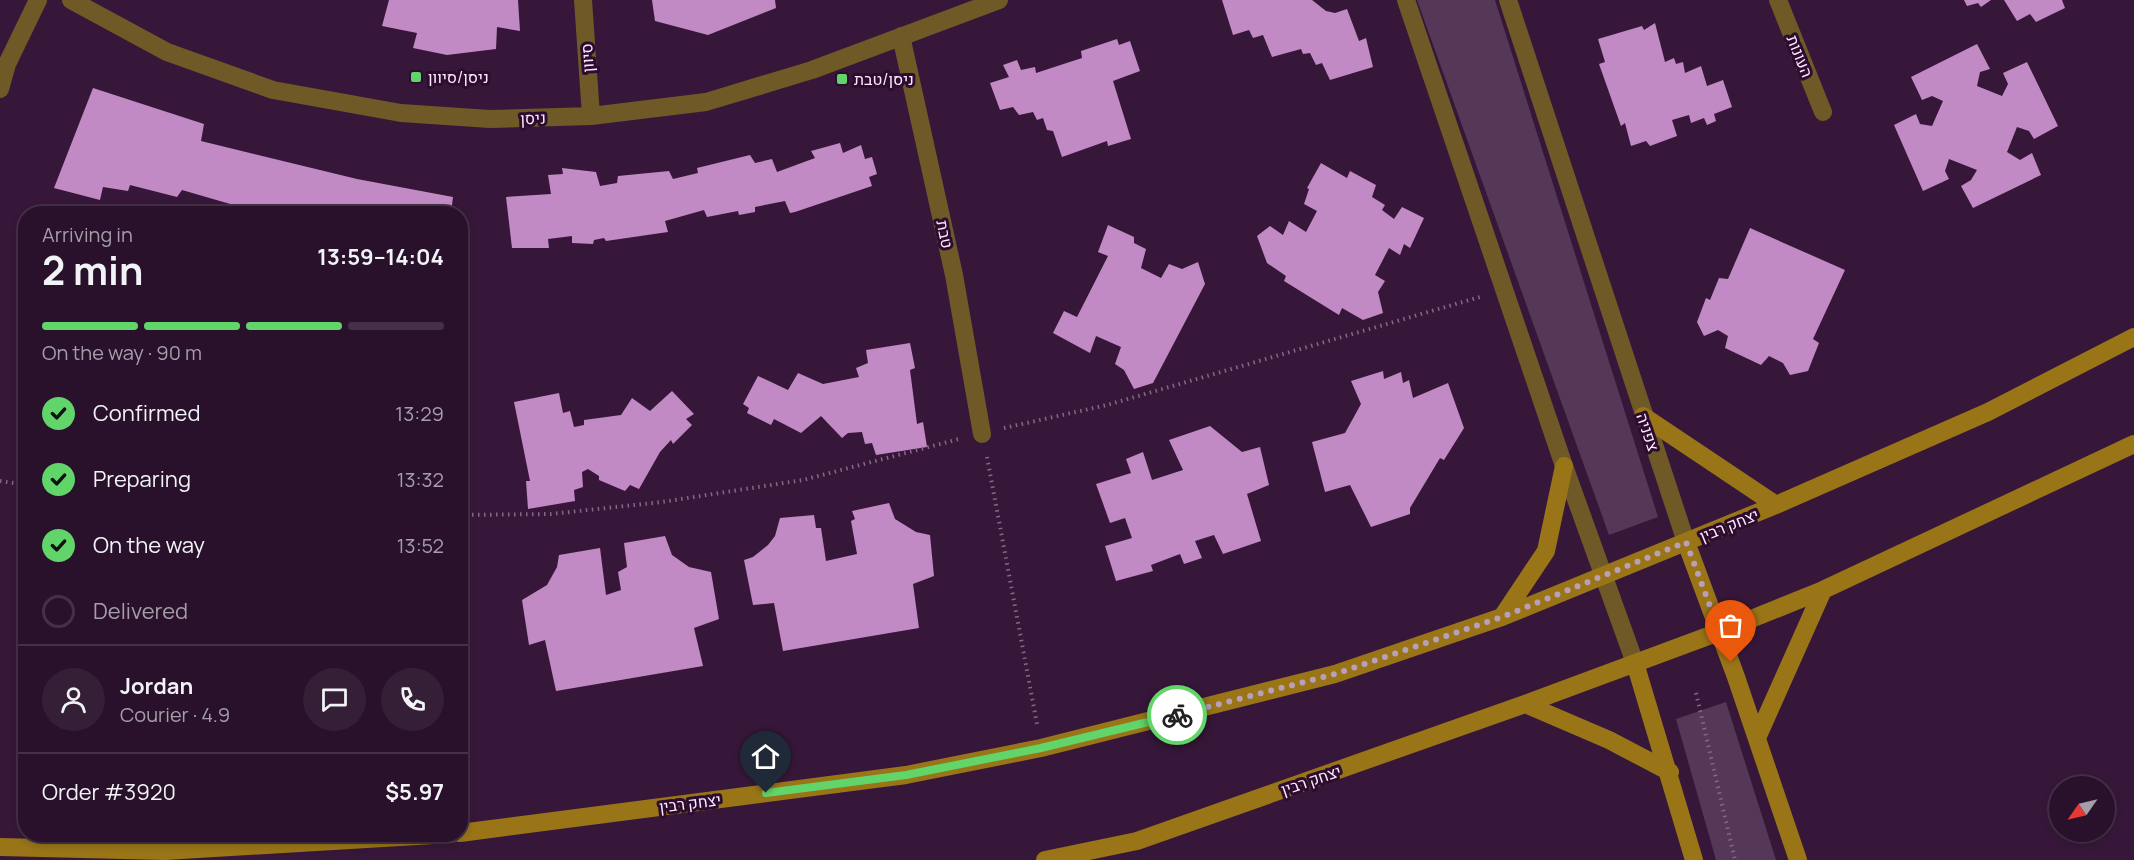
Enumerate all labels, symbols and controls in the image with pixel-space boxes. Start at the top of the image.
street label: העונות [1782,32,1818,80]
street label: סיוון [575,43,599,73]
place label: ניסן/סיוון [428,66,489,88]
place label: ניסן/טבת [854,68,914,90]
marker: ניסן/סיוון [409,70,423,84]
marker: ניסן/טבת [835,72,849,86]
street label: ניסן [520,107,546,129]
street label: טבת [931,218,959,250]
text: Arriving in [42,221,133,248]
text: 13:59–14:04 [317,242,444,272]
text: 2 min [42,243,143,297]
text: On the way · 90 m [42,339,202,366]
icon: check [42,397,75,430]
text: Confirmed [93,398,201,428]
text: 13:29 [395,400,444,427]
street label: צפניה [1631,410,1665,454]
icon: check [42,463,75,496]
text: Preparing [93,464,191,494]
text: 13:32 [397,466,444,493]
street label: יצחק רבין [1696,503,1762,547]
icon: check [42,529,75,562]
text: On the way [93,530,205,560]
text: 13:52 [397,532,444,559]
text: Delivered [93,596,188,626]
pin [1705,600,1756,662]
icon: bag [1714,609,1747,642]
button: person [42,668,105,731]
button: chat [303,668,366,731]
button: phone [381,668,444,731]
text: Jordan [120,671,193,701]
courier [1147,685,1207,745]
icon: bike [1161,699,1194,732]
text: Courier · 4.9 [120,701,230,728]
pin [740,731,791,793]
icon: home [749,740,782,773]
street label: יצחק רבין [1278,759,1344,801]
north arrow [2049,776,2115,842]
map controls [2049,776,2115,842]
text: Order #3920 [42,777,176,807]
text: $5.97 [385,777,444,807]
street label: יצחק רבין [658,788,722,818]

